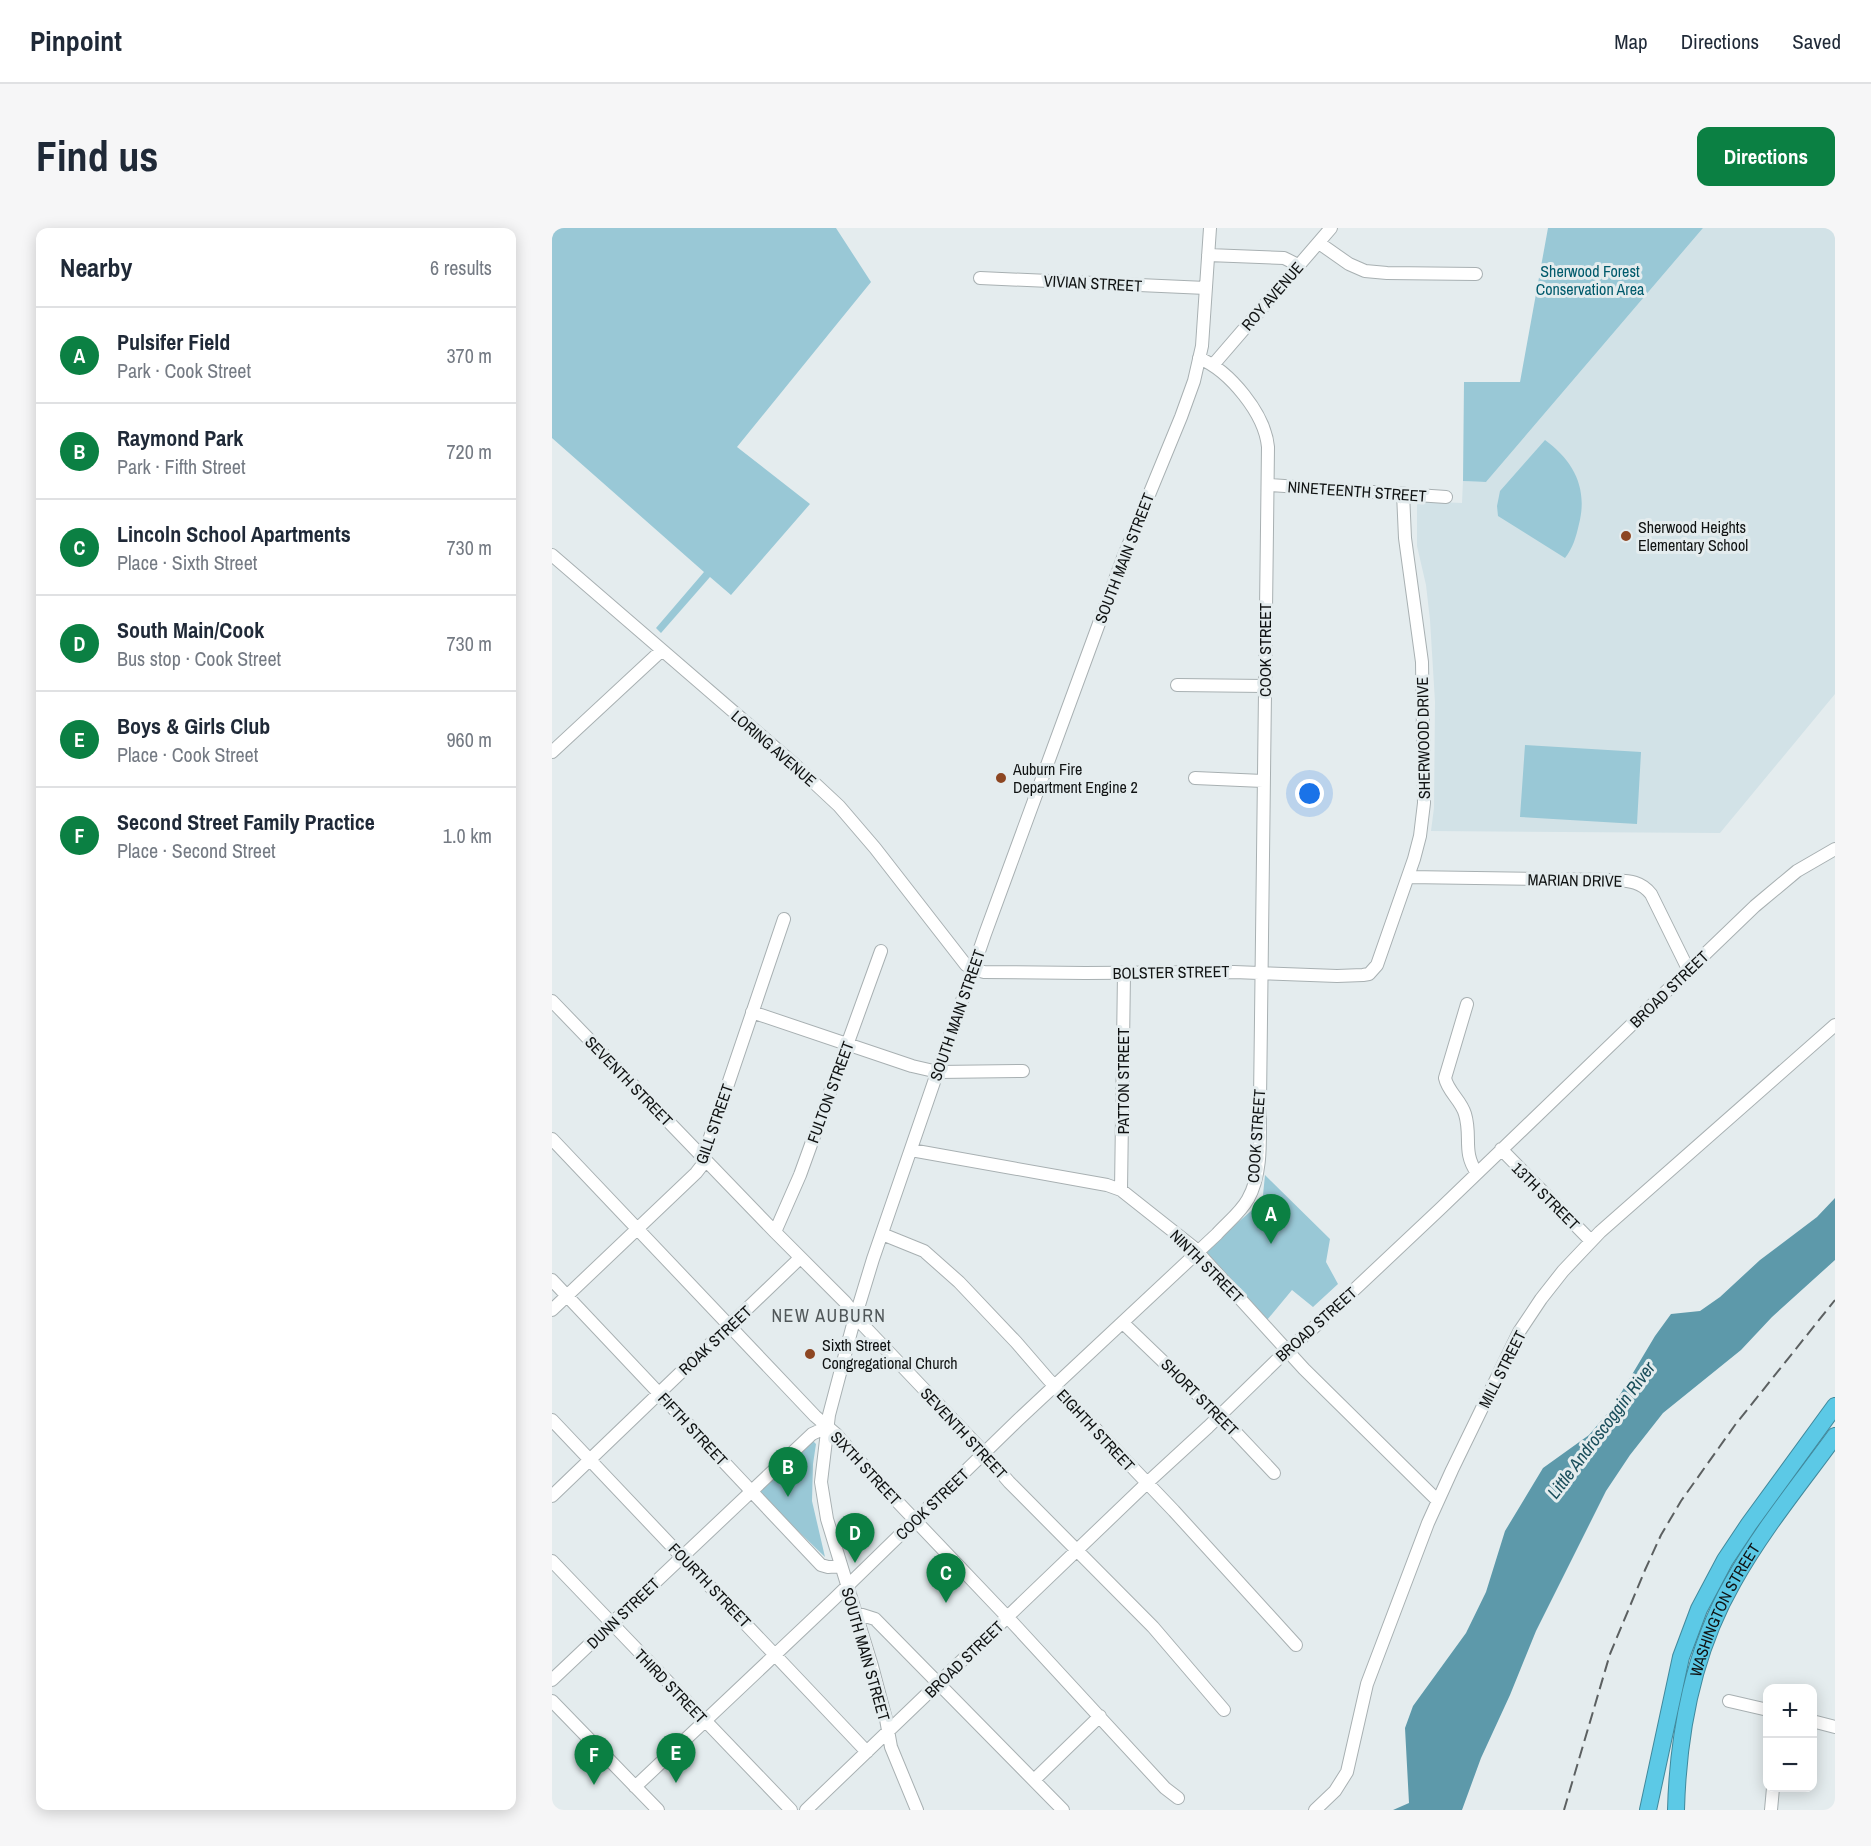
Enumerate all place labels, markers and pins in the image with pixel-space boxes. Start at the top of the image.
place label: Sherwood Heights Elementary School [1638,516,1748,556]
marker: Sherwood Heights Elementary School [1619,529,1633,543]
place label: Auburn Fire Department Engine 2 [1012,758,1138,798]
marker: Auburn Fire Department Engine 2 [994,771,1008,785]
pin: A [1252,1194,1290,1244]
place label: Sixth Street Congregational Church [822,1334,958,1374]
marker: Sixth Street Congregational Church [803,1347,817,1361]
pin: B [768,1448,808,1497]
pin: D [836,1514,874,1563]
pin: C [926,1554,966,1603]
pin: E [656,1734,696,1783]
pin: F [574,1736,614,1785]

